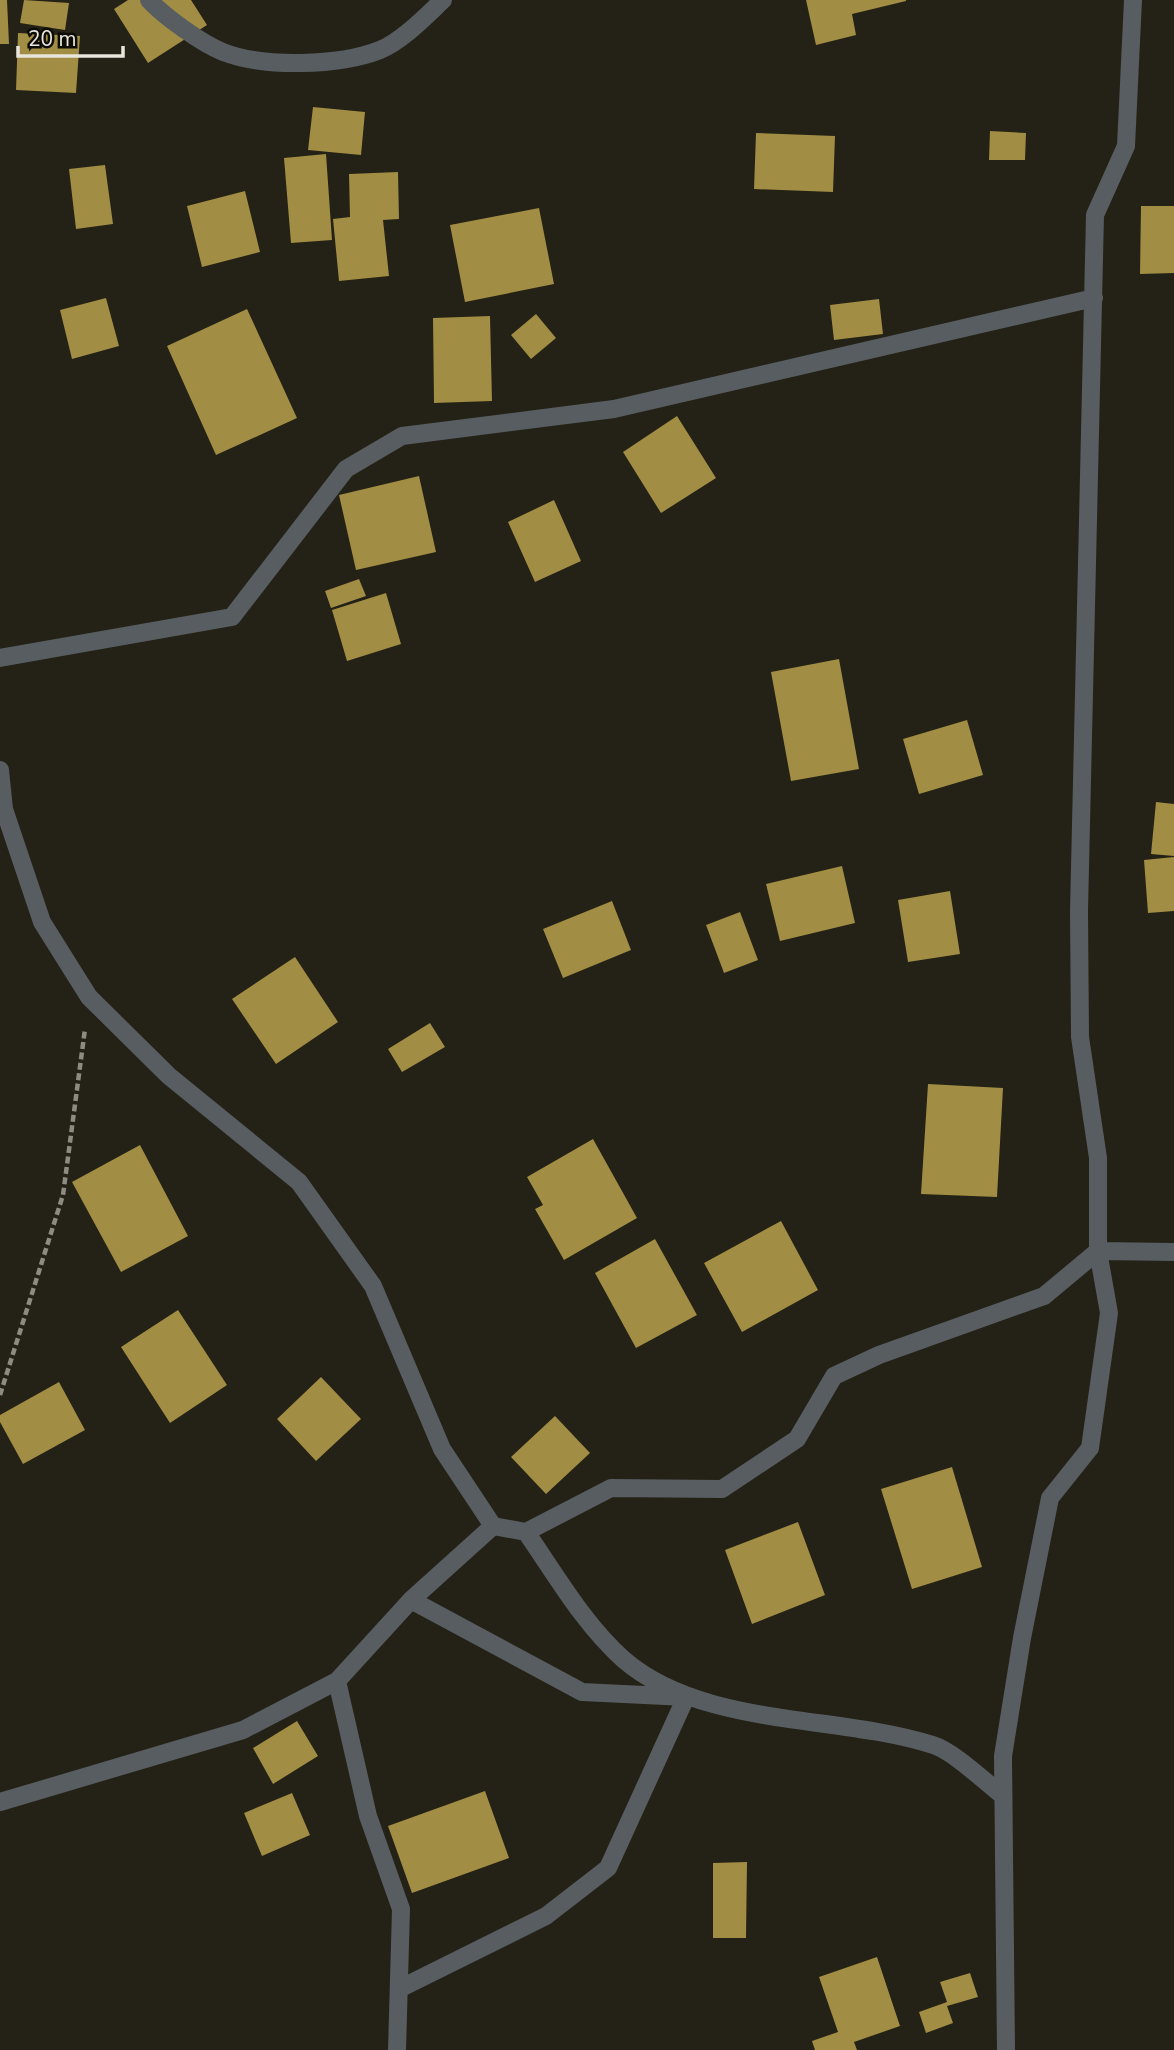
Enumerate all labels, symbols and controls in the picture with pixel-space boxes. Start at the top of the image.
scale bar [18,14,122,58]
text: 20 m [28,25,77,53]

